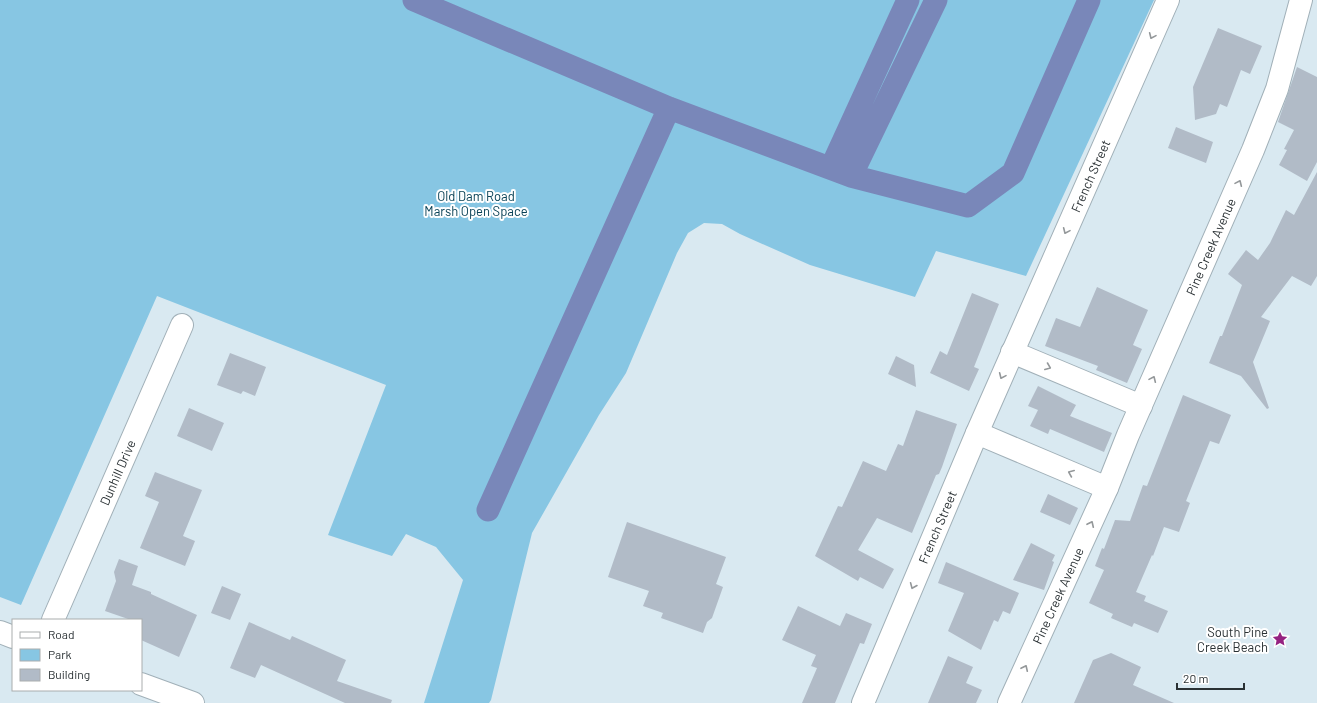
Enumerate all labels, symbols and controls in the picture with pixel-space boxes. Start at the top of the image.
one-way arrow [1149,31,1157,39]
street label: French Street [1067,137,1113,215]
one-way arrow [1234,179,1242,187]
park label: Old Dam Road Marsh Open Space [424,188,528,219]
street label: Pine Creek Avenue [1182,196,1239,298]
one-way arrow [1063,227,1071,235]
one-way arrow [1045,363,1052,371]
one-way arrow [999,371,1007,379]
one-way arrow [1148,375,1156,383]
street label: Dunhill Drive [96,437,139,508]
one-way arrow [1068,470,1076,478]
street label: French Street [915,488,960,566]
one-way arrow [1086,521,1094,528]
street label: Pine Creek Avenue [1029,545,1087,646]
one-way arrow [909,582,917,589]
legend [12,619,142,691]
place label: South Pine Creek Beach [1197,624,1268,655]
text: Road [48,627,75,641]
place icon: South Pine Creek Beach [1271,630,1289,648]
text: Park [48,647,72,661]
one-way arrow [1020,664,1028,672]
scale bar [1177,665,1244,691]
text: Building [48,667,90,681]
text: 20 m [1183,671,1209,685]

